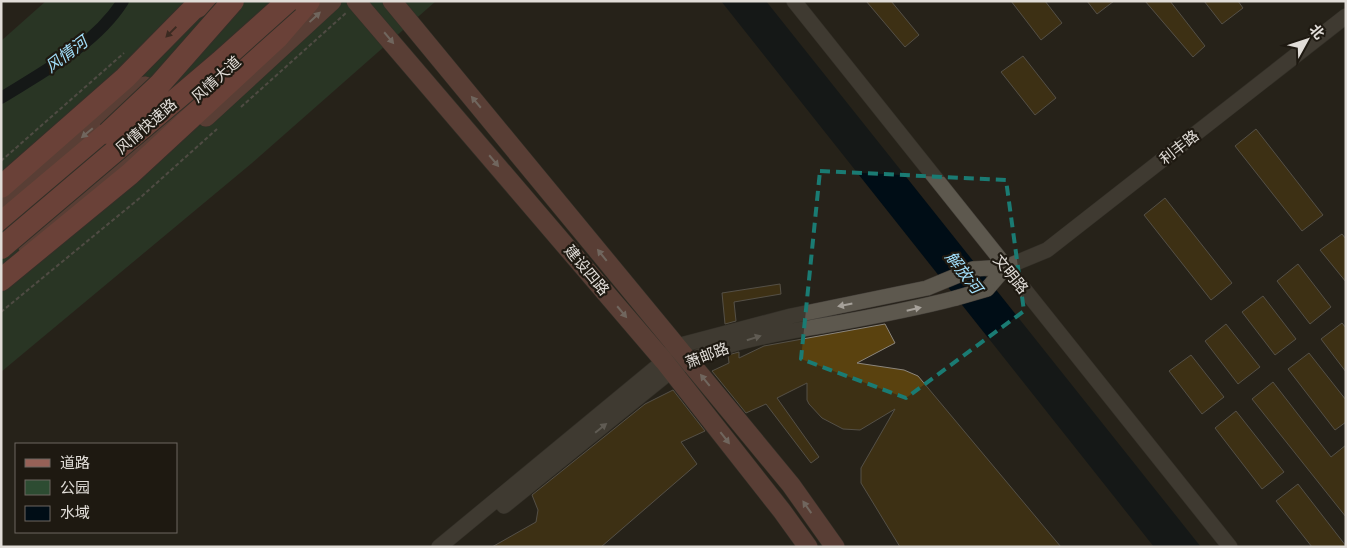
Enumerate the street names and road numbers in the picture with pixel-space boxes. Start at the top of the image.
street label: 风情大道 [187,52,245,106]
street label: 风情快速路 [111,94,181,158]
street label: 利丰路 [1155,126,1203,168]
street label: 建设四路 [560,241,614,299]
street label: 文明路 [989,251,1033,297]
street label: 萧邮路 [683,338,731,372]

